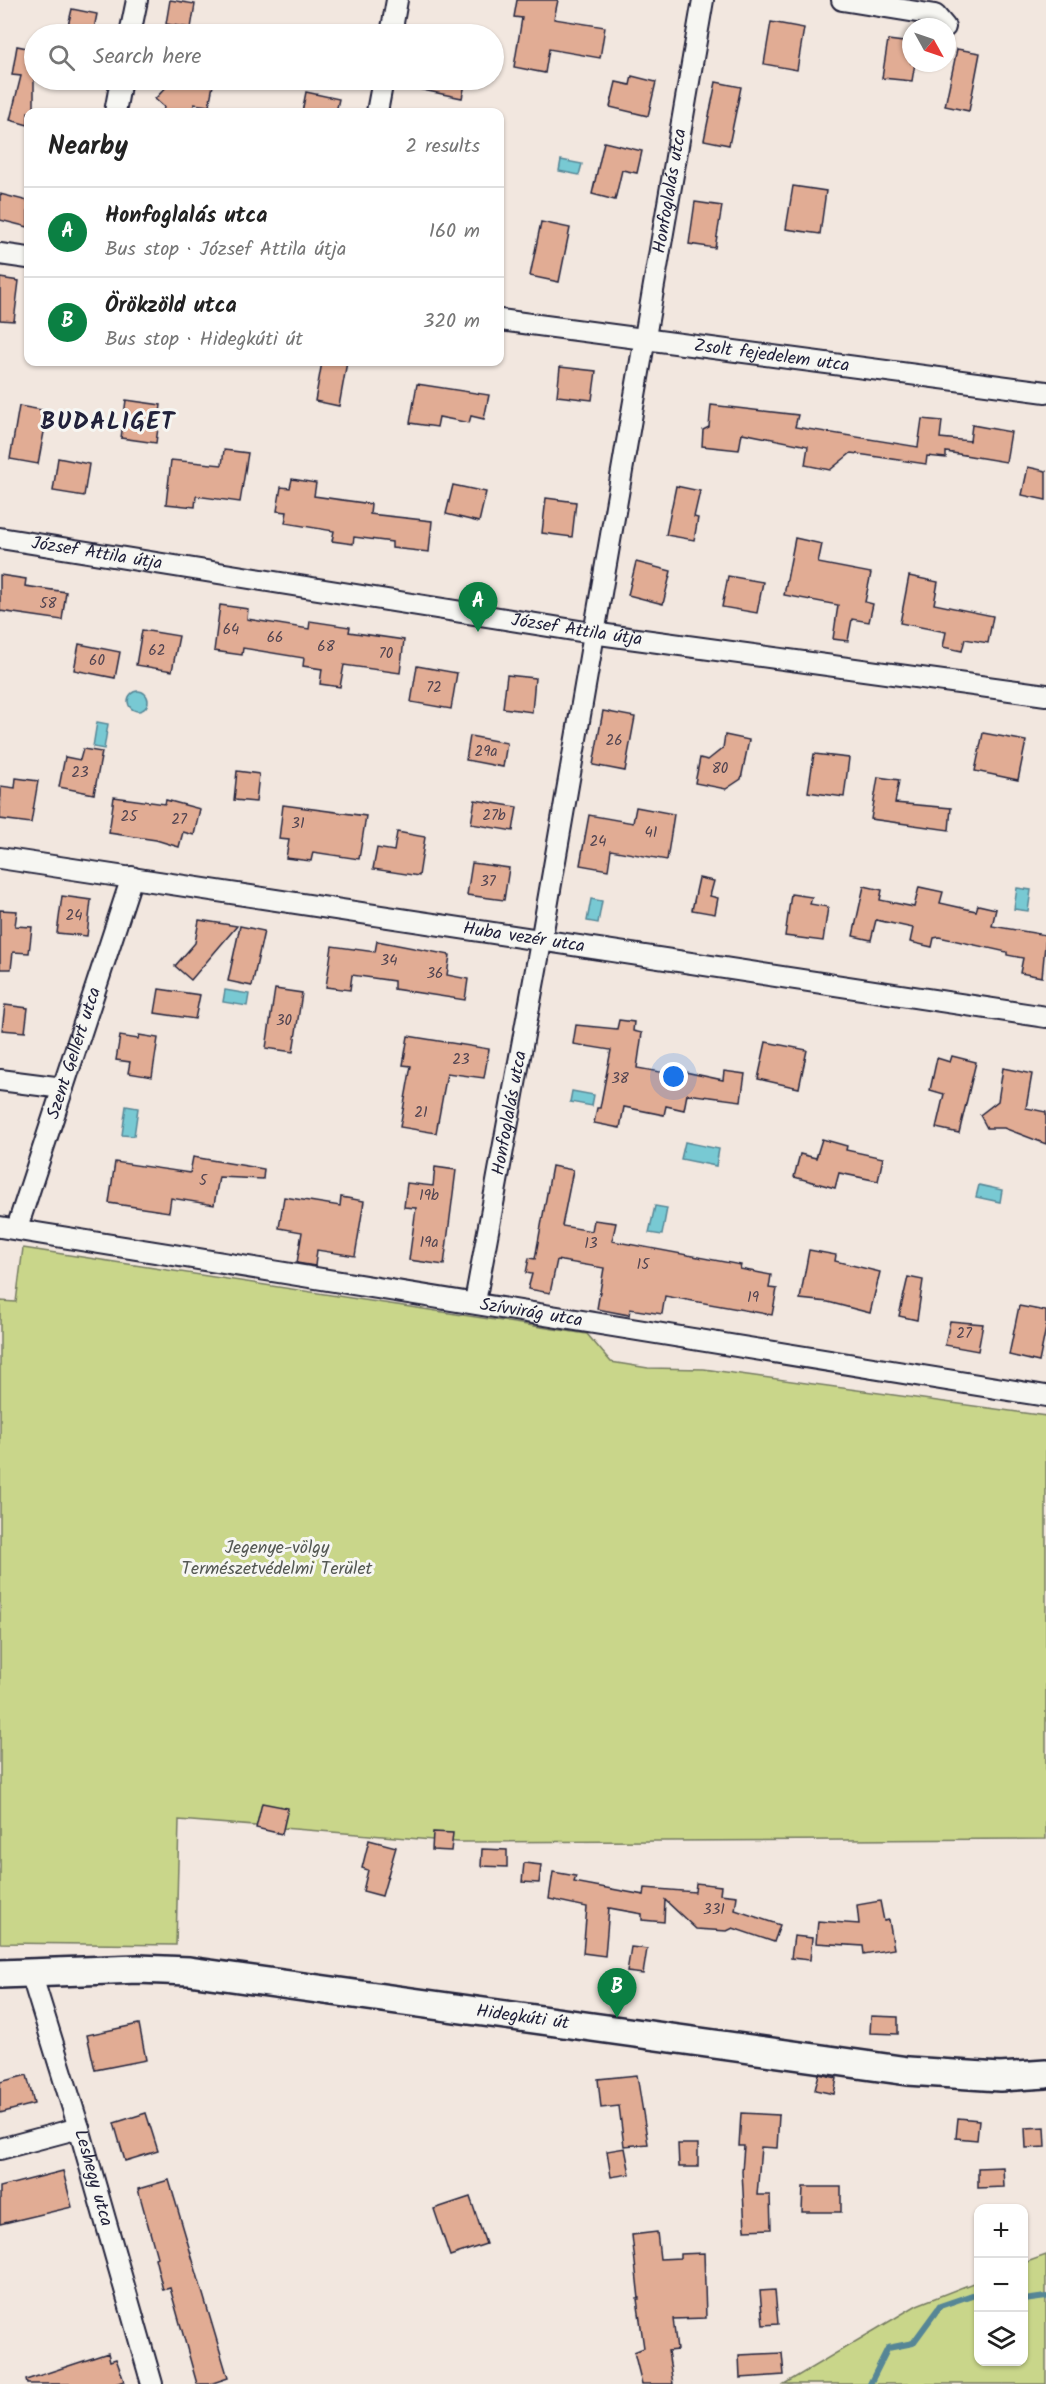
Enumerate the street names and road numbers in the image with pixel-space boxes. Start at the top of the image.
street label: Honfoglalás utca [645,126,695,256]
street label: Zsolt fejedelem utca [692,331,851,380]
street label: József Attila útja [29,529,164,578]
street label: József Attila útja [509,606,644,654]
street label: Huba vezér utca [461,914,587,961]
street label: Szent Gellért utca [39,983,109,1123]
street label: Honfoglalás utca [484,1049,535,1178]
street label: Szívvirág utca [478,1290,585,1335]
street label: Hidegkúti út [475,1997,572,2038]
street label: Leshegy utca [66,2126,121,2230]

